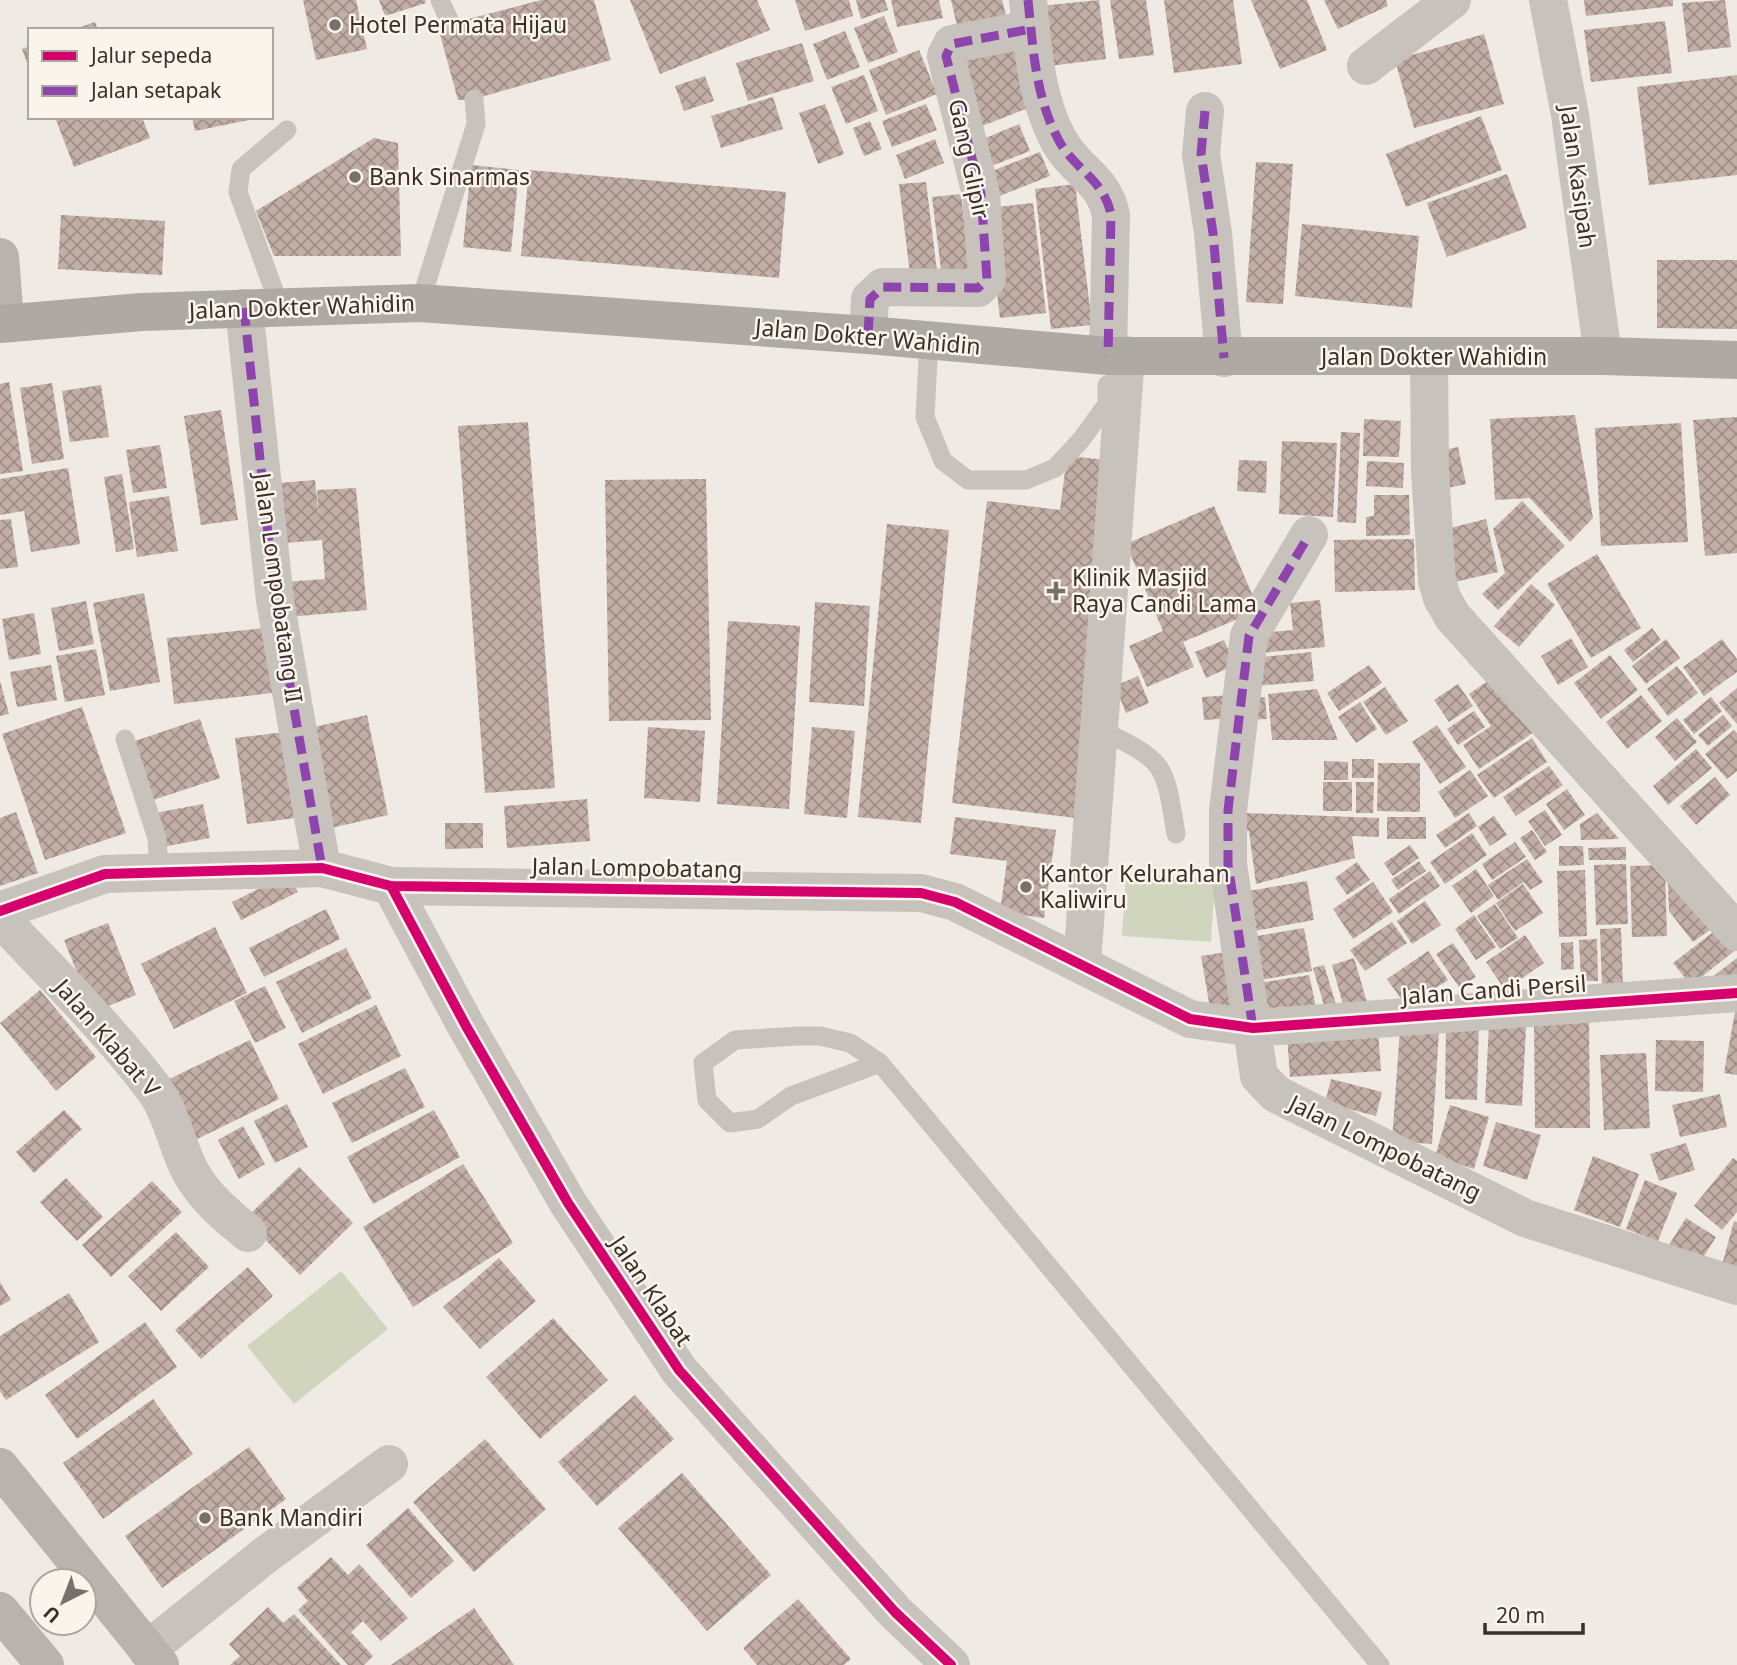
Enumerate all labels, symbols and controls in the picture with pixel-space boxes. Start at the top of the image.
place label: Hotel Permata Hijau [349,8,567,40]
marker: Hotel Permata Hijau [327,17,343,33]
legend [28,28,273,119]
text: Jalur sepeda [89,41,212,69]
text: Jalan setapak [89,76,222,104]
street label: Gang Glipir [942,96,998,222]
street label: Jalan Kasipah [1553,102,1605,250]
place label: Bank Sinarmas [369,160,530,192]
marker: Bank Sinarmas [347,169,363,185]
street label: Jalan Dokter Wahidin [186,286,416,326]
street label: Jalan Dokter Wahidin [752,310,982,362]
street label: Jalan Dokter Wahidin [1319,340,1547,372]
street label: Jalan Lompobatang II [247,469,311,705]
place label: Klinik Masjid Raya Candi Lama [1072,561,1257,619]
marker: Klinik Masjid Raya Candi Lama [1046,581,1066,601]
street label: Jalan Lompobatang [530,849,742,885]
place label: Kantor Kelurahan Kaliwiru [1040,857,1230,915]
marker: Kantor Kelurahan Kaliwiru [1018,879,1034,895]
street label: Jalan Candi Persil [1398,967,1587,1012]
street label: Jalan Klabat V [46,970,168,1103]
street label: Jalan Lompobatang [1282,1086,1487,1208]
street label: Jalan Klabat [602,1227,701,1352]
place label: Bank Mandiri [219,1501,363,1533]
marker: Bank Mandiri [197,1510,213,1526]
north arrow [28,1567,98,1637]
scale bar [1485,1592,1583,1636]
text: U [38,1600,66,1629]
text: 20 m [1496,1601,1545,1629]

